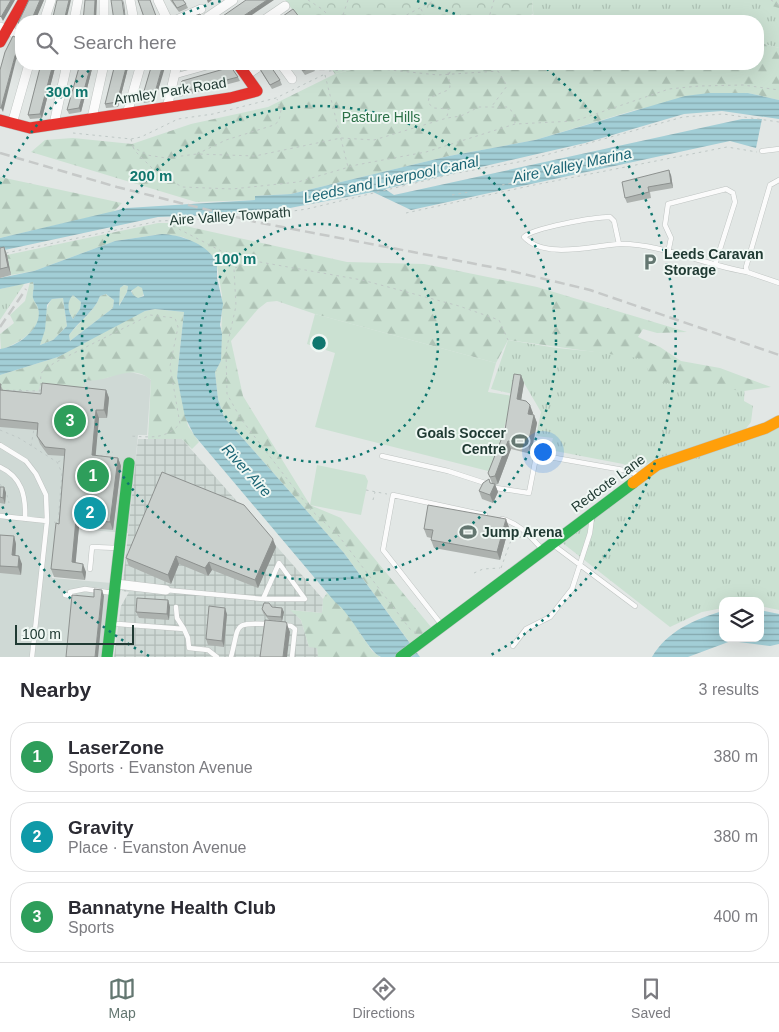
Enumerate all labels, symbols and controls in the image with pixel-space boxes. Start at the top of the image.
search box [15,15,764,70]
icon: search [33,29,61,57]
text: Search here [73,32,177,53]
street label: Armley Park Road [113,74,227,108]
text: 300 m [46,83,88,100]
park label: Pasture Hills [342,109,420,125]
water label: Aire Valley Marina [510,144,633,186]
water label: Leeds and Liverpool Canal [302,152,481,206]
text: 200 m [130,167,172,184]
street label: Aire Valley Towpath [169,204,291,228]
place label: Leeds Caravan Storage [664,246,764,278]
text: 100 m [214,250,256,267]
parking icon: Leeds Caravan Storage [640,252,660,272]
centre of rings [310,334,328,352]
pin: 3 [54,402,86,440]
place label: Goals Soccer Centre [417,425,507,457]
sports icon: Goals Soccer Centre [510,431,530,451]
your location [530,439,556,465]
water label: River Aire [219,440,275,500]
street label: Redcote Lane [568,451,648,515]
pin: 1 [77,457,109,495]
pin: 2 [74,494,106,532]
sports icon: Jump Arena [458,522,478,542]
place label: Jump Arena [482,524,563,540]
map controls [719,597,764,642]
button: layers [719,597,764,642]
scale bar [15,622,134,645]
text: 100 m [22,626,61,642]
text: Nearby [20,678,91,701]
text: 3 results [699,681,759,698]
text: LaserZone [68,737,164,758]
text: 1 [33,748,41,765]
text: 380 m [714,748,758,765]
text: Sports · Evanston Avenue [68,759,253,776]
text: Gravity [68,817,133,838]
text: 2 [33,828,41,845]
text: 380 m [714,828,758,845]
text: Place · Evanston Avenue [68,839,247,856]
text: Bannatyne Health Club [68,897,276,918]
text: 3 [33,908,41,925]
text: 400 m [714,908,758,925]
text: Sports [68,919,114,936]
tab: Map [108,975,136,1021]
tab: Directions [353,975,415,1021]
tab: Saved [631,975,671,1021]

